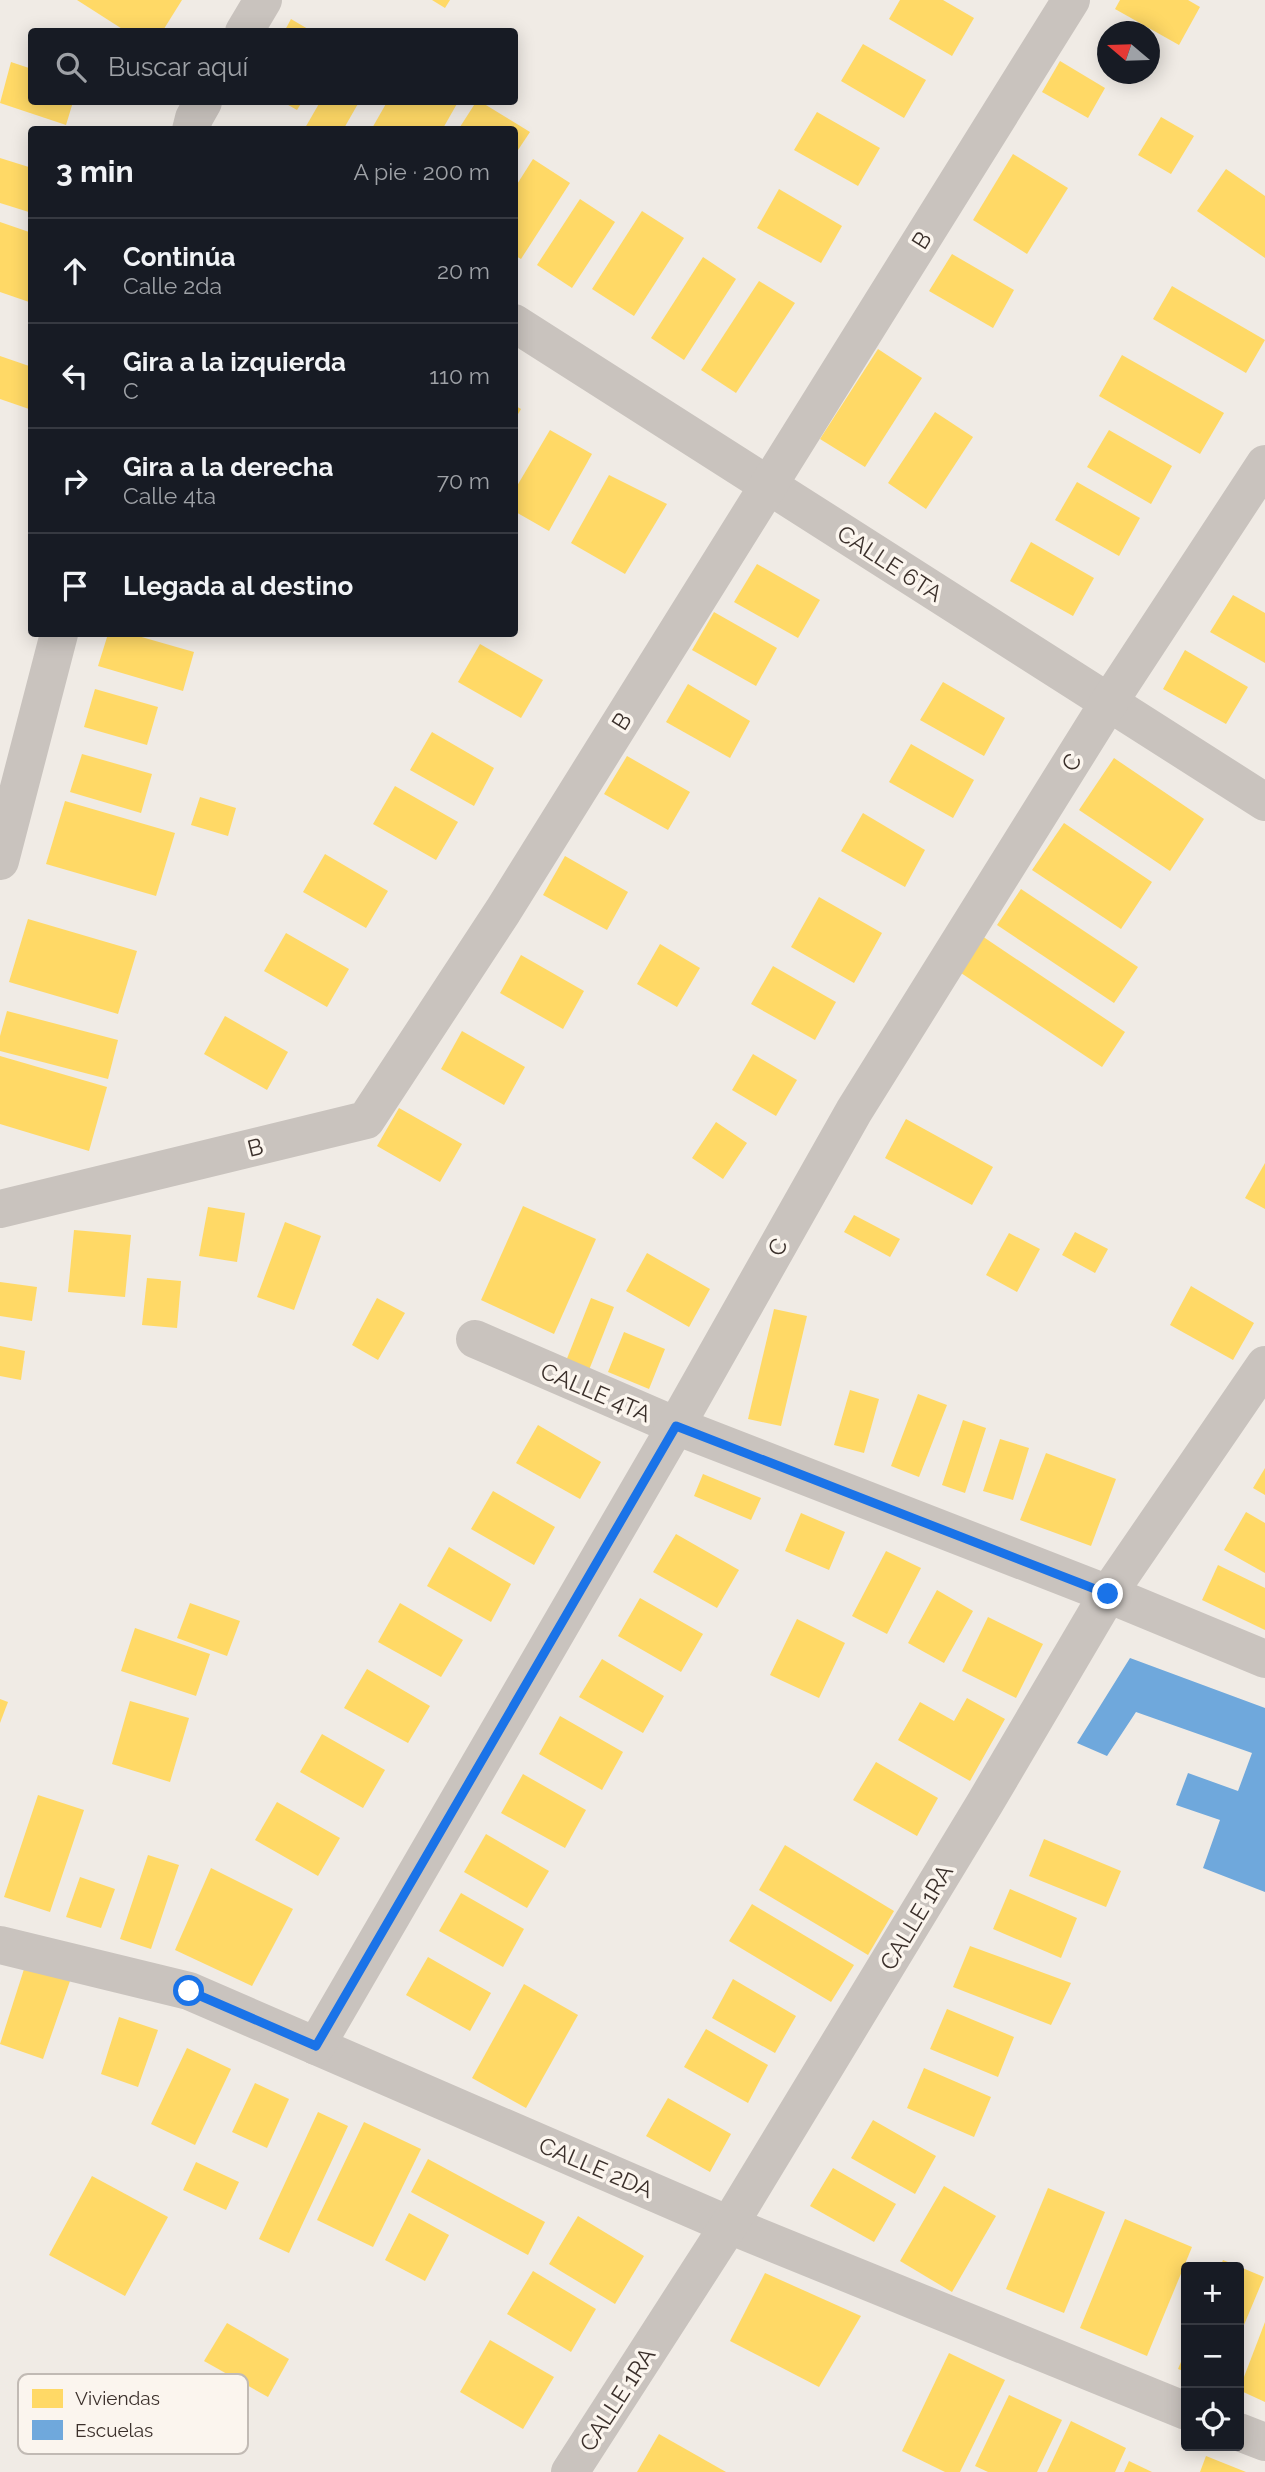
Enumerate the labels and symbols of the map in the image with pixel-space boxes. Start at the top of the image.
north arrow [1097,21,1160,84]
street label: B [905,226,937,254]
street label: CALLE 6TA [833,519,948,607]
street label: B [605,707,637,735]
street label: C [1055,748,1087,776]
street label: B [244,1132,266,1162]
street label: C [761,1233,793,1261]
street label: CALLE 4TA [537,1357,656,1428]
route end [1092,1578,1123,1609]
street label: CALLE 1RA [874,1859,958,1975]
route start [173,1975,204,2006]
street label: CALLE 2DA [535,2131,657,2203]
street label: CALLE 1RA [574,2342,661,2456]
legend [18,2374,248,2454]
text: Viviendas [75,2387,160,2409]
text: Escuelas [75,2419,153,2441]

